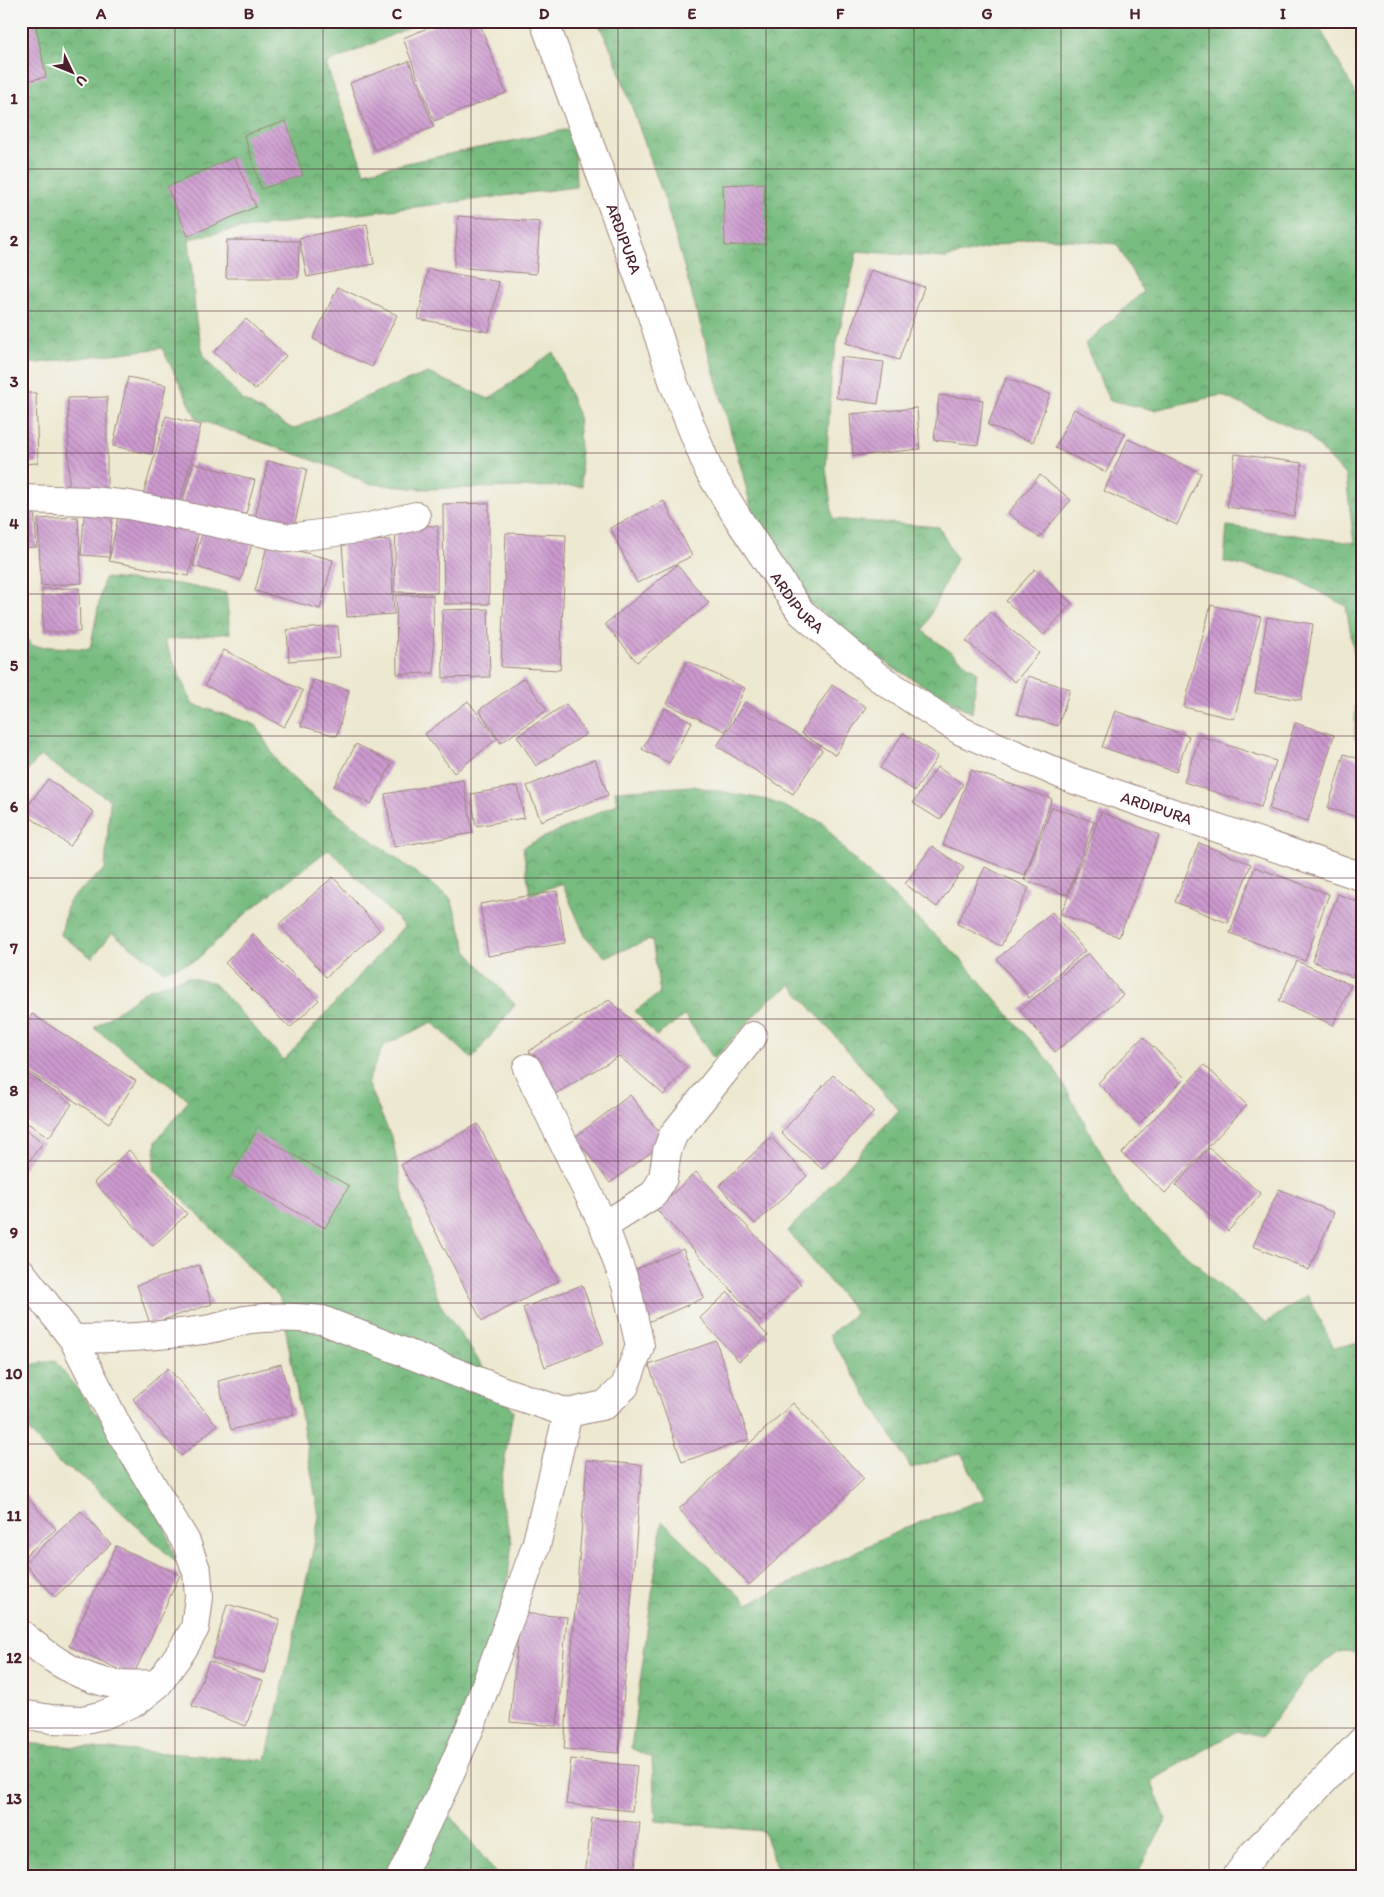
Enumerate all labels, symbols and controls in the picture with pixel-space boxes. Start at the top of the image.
text: A [95,4,107,23]
text: B [244,4,255,23]
text: C [392,4,403,23]
text: D [539,4,550,23]
text: E [688,4,697,23]
text: F [836,4,845,23]
text: G [981,4,993,23]
text: H [1129,4,1141,23]
text: I [1280,4,1286,23]
north arrow [48,48,98,98]
text: U [72,71,91,90]
text: 1 [10,89,18,108]
street label: ARDIPURA [603,201,646,277]
text: 2 [10,231,19,250]
text: 3 [10,372,19,391]
text: 4 [9,514,19,533]
street label: ARDIPURA [767,568,828,637]
text: 5 [10,656,19,675]
street label: ARDIPURA [1119,787,1195,828]
text: 6 [10,797,19,816]
text: 7 [9,939,18,958]
text: 8 [10,1081,19,1100]
text: 9 [10,1223,18,1242]
text: 10 [5,1364,23,1383]
text: 11 [7,1506,22,1525]
text: 12 [6,1648,23,1667]
text: 13 [6,1789,22,1808]

